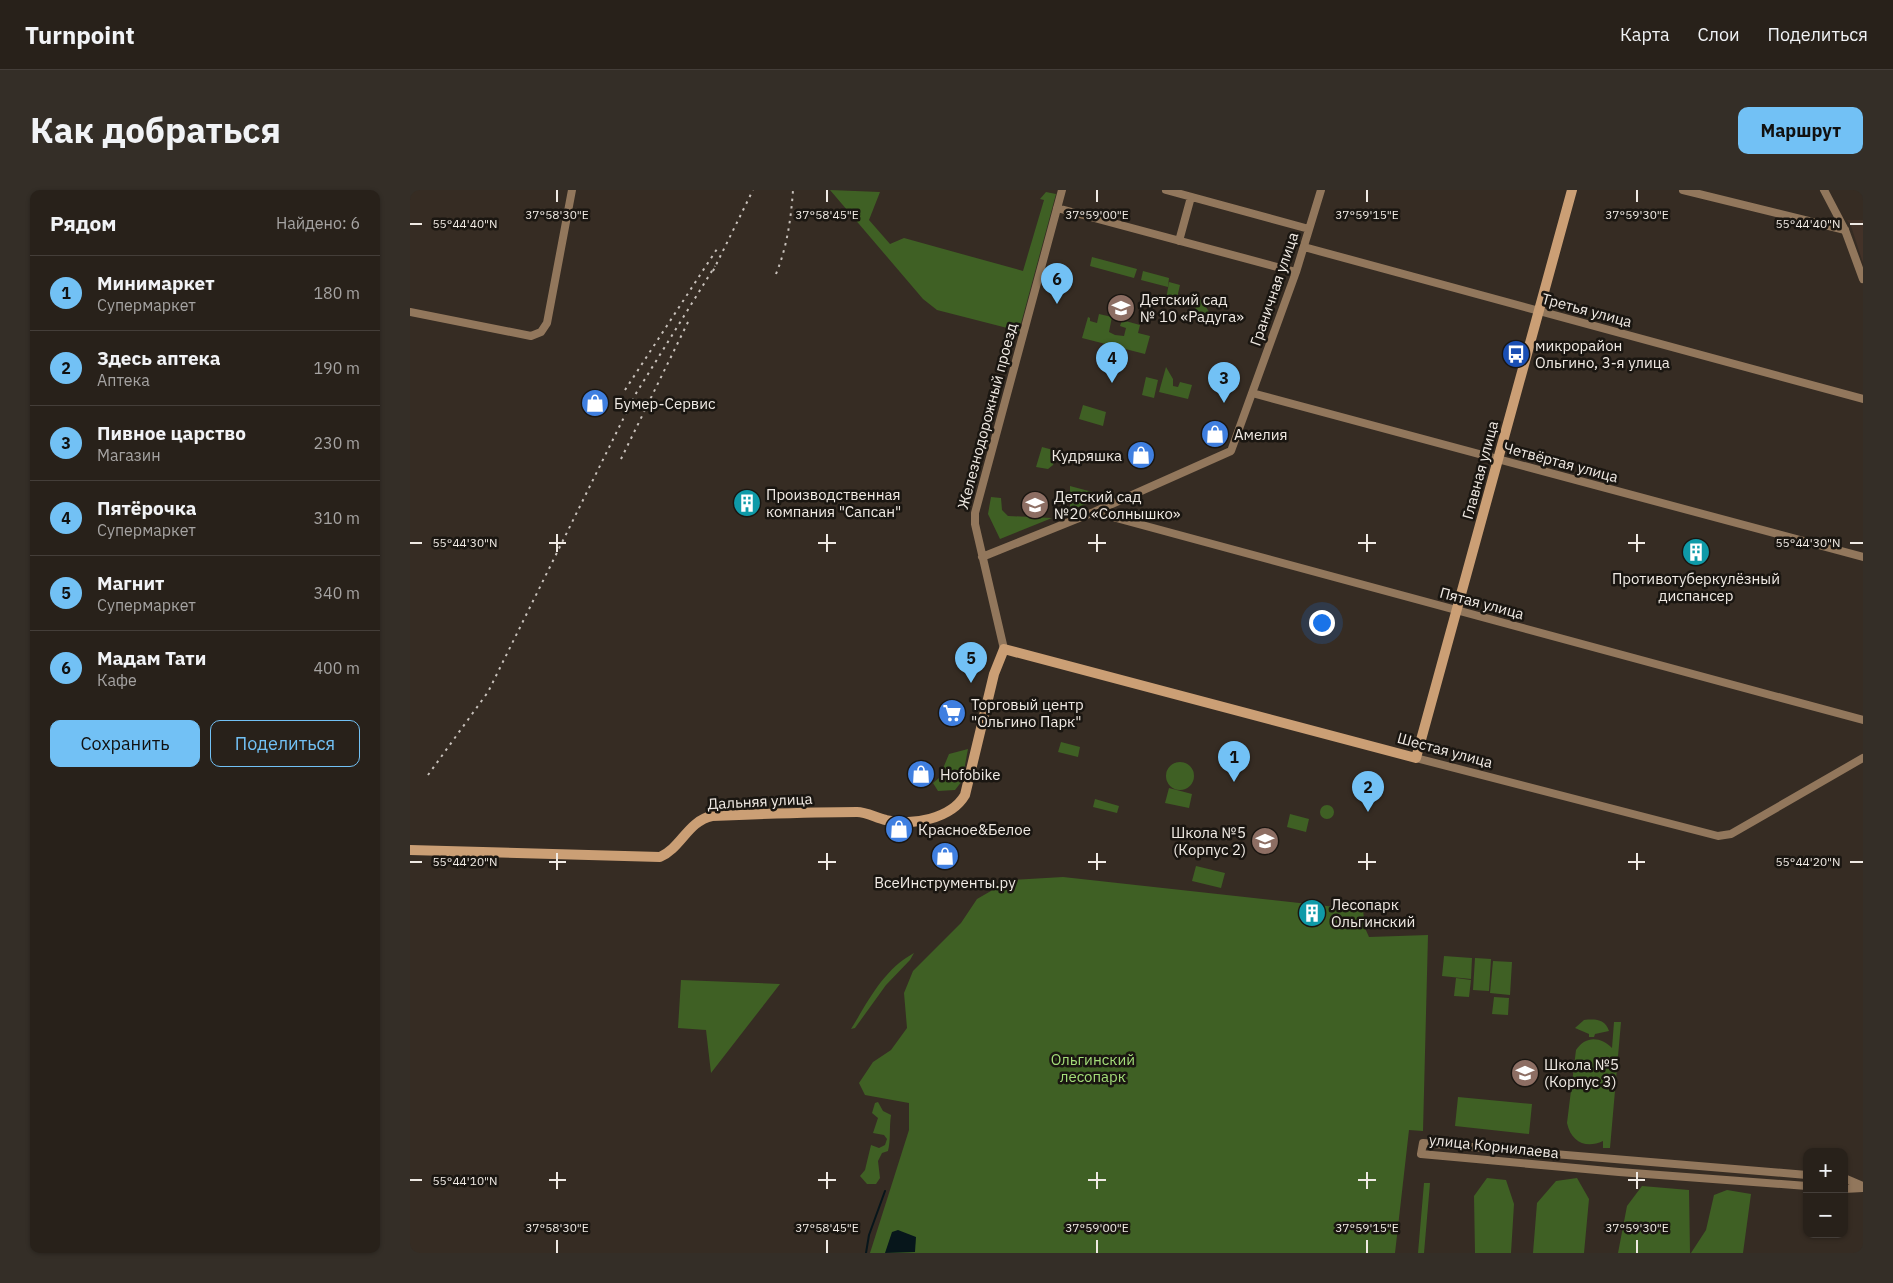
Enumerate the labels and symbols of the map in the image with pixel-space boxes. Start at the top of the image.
text: 37°58'30"E [525,207,589,222]
text: 37°58'45"E [795,207,859,222]
text: 37°59'00"E [1065,207,1129,222]
text: 37°59'15"E [1335,207,1399,222]
text: 37°59'30"E [1605,207,1669,222]
text: 55°44'40"N [432,216,498,231]
text: 55°44'40"N [1775,216,1841,231]
street label: Граничная улица [1246,230,1302,348]
pin: 6 [1041,263,1073,304]
street label: Третья улица [1540,289,1634,331]
place label: Детский сад № 10 «Радуга» [1140,290,1244,326]
school or university icon: Детский сад № 10 «Радуга» [1106,293,1136,323]
street label: Железнодорожный проезд [953,321,1021,511]
place label: микрорайон Ольгино, 3-я улица [1535,336,1670,372]
bus stop icon: микрорайон Ольгино, 3-я улица [1501,339,1531,369]
pin: 4 [1096,342,1128,383]
pin: 3 [1208,362,1240,403]
shop icon: Бумер-Сервис [580,388,610,418]
place label: Бумер-Сервис [614,394,716,413]
shop icon: Амелия [1200,419,1230,449]
street label: Главная улица [1458,419,1502,521]
place label: Амелия [1234,425,1288,444]
street label: Четвёртая улица [1502,438,1620,486]
shop icon: Кудряшка [1126,440,1156,470]
place label: Кудряшка [1051,446,1122,465]
place label: Производственная компания "Сапсан" [766,485,901,521]
place label: Детский сад №20 «Солнышко» [1054,487,1181,523]
building icon: Производственная компания "Сапсан" [732,488,762,518]
school or university icon: Детский сад №20 «Солнышко» [1020,490,1050,520]
text: 55°44'30"N [432,535,498,550]
text: 55°44'30"N [1775,535,1841,550]
building icon: Противотуберкулёзный диспансер [1681,537,1711,567]
place label: Противотуберкулёзный диспансер [1612,569,1780,605]
street label: Пятая улица [1438,583,1526,623]
your location [1309,610,1335,636]
pin: 5 [955,642,987,683]
place label: Торговый центр "Ольгино Парк" [971,695,1084,731]
supermarket icon: Торговый центр "Ольгино Парк" [937,698,967,728]
street label: Шестая улица [1395,728,1495,772]
pin: 1 [1218,741,1250,782]
shop icon: Hofobike [906,759,936,789]
place label: Hofobike [940,765,1000,784]
pin: 2 [1352,771,1384,812]
street label: Дальняя улица [707,789,813,813]
shop icon: Красное&Белое [884,814,914,844]
place label: Красное&Белое [918,820,1031,839]
place label: Школа №5 (Корпус 2) [1171,823,1246,859]
school or university icon: Школа №5 (Корпус 2) [1250,826,1280,856]
shop icon: ВсеИнструменты.ру [930,841,960,871]
text: 55°44'20"N [432,854,498,869]
text: 55°44'20"N [1775,854,1841,869]
place label: ВсеИнструменты.ру [874,873,1016,892]
place label: Лесопарк Ольгинский [1331,895,1415,931]
building icon: Лесопарк Ольгинский [1297,898,1327,928]
park label: Ольгинский лесопарк [1051,1050,1135,1086]
place label: Школа №5 (Корпус 3) [1544,1055,1619,1091]
school or university icon: Школа №5 (Корпус 3) [1510,1058,1540,1088]
street label: улица Корнилаева [1428,1130,1560,1162]
text: 55°44'10"N [432,1173,498,1188]
text: 37°58'30"E [525,1220,589,1235]
text: 37°58'45"E [795,1220,859,1235]
text: 37°59'00"E [1065,1220,1129,1235]
text: 37°59'15"E [1335,1220,1399,1235]
text: 37°59'30"E [1605,1220,1669,1235]

